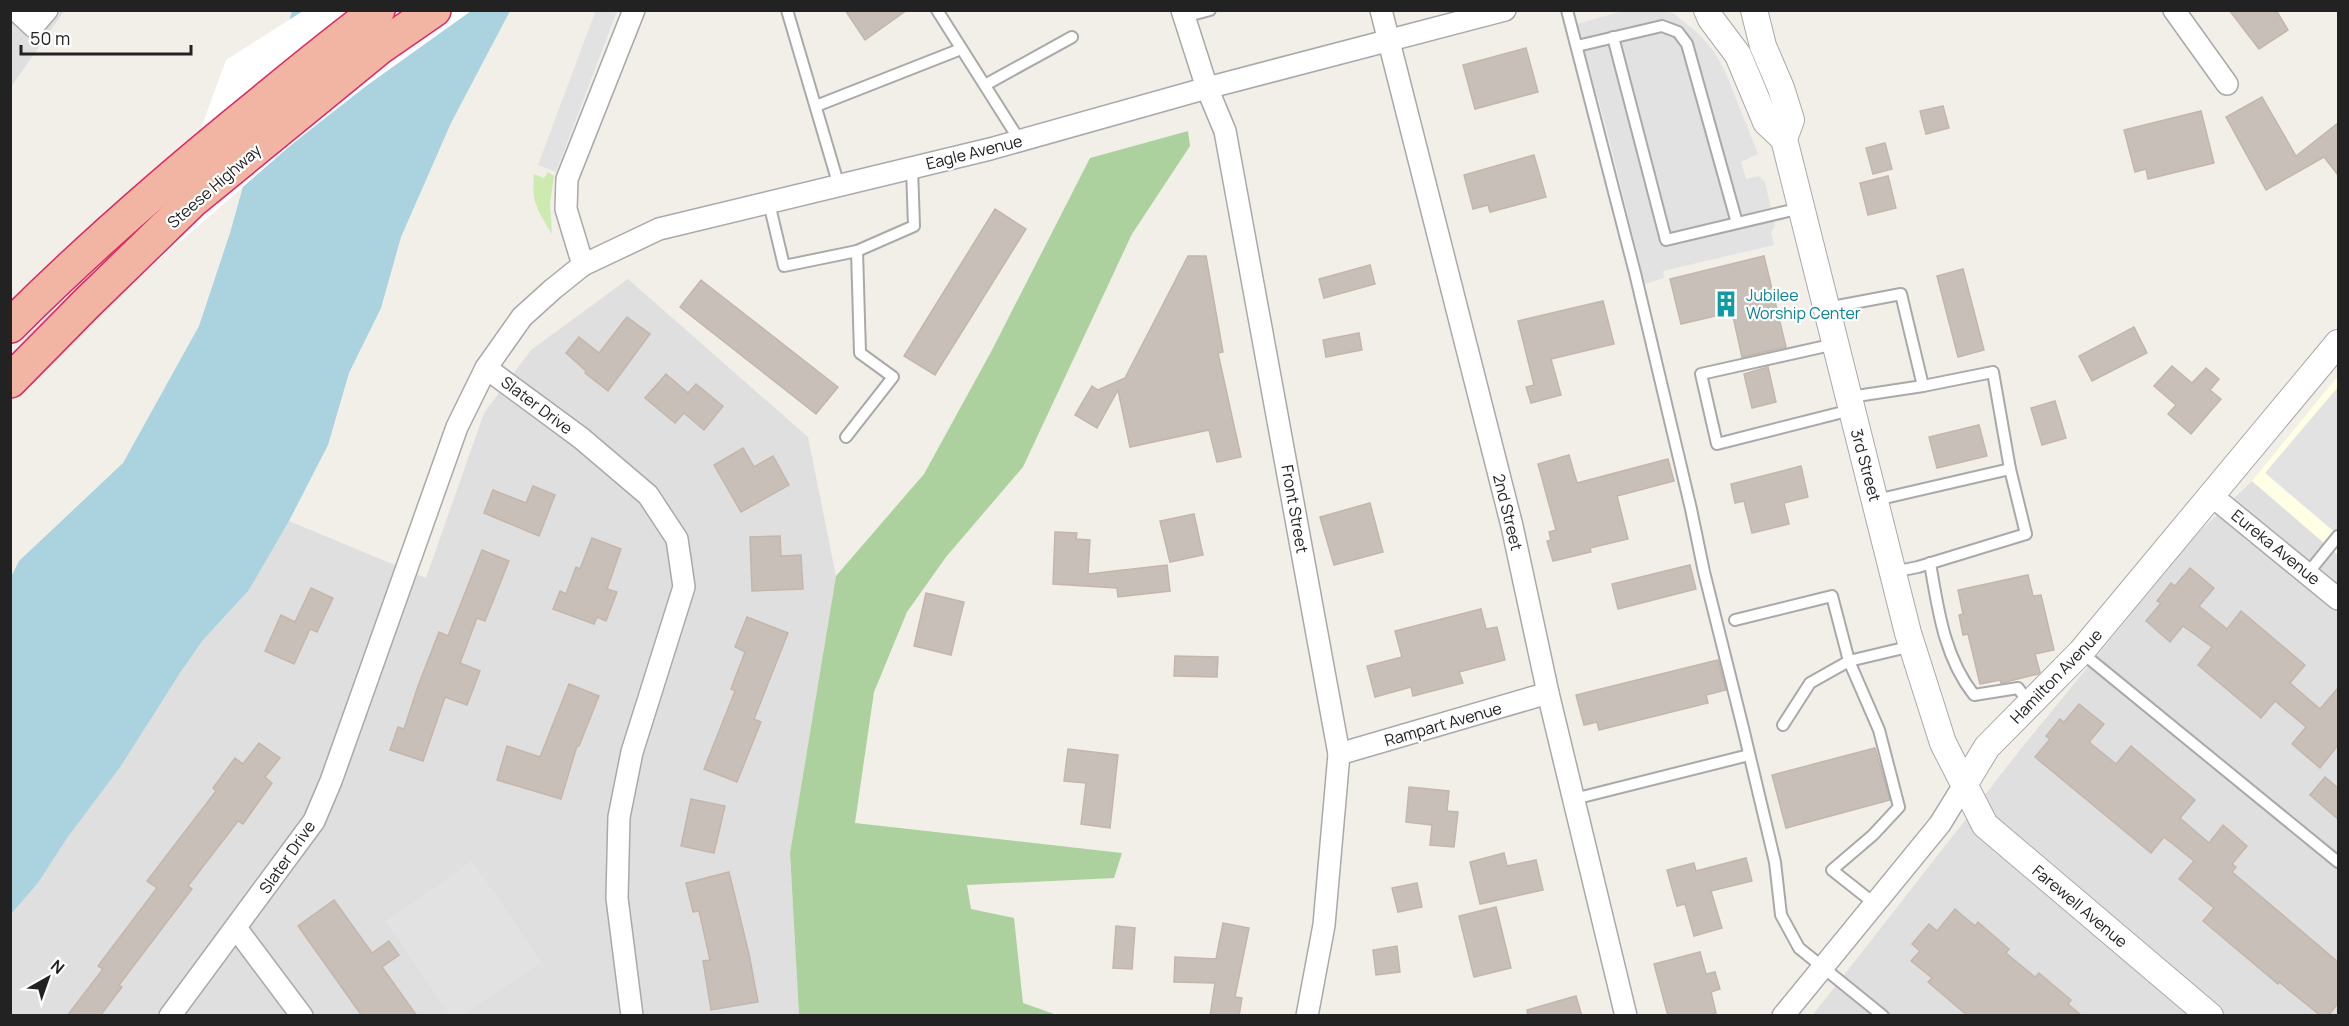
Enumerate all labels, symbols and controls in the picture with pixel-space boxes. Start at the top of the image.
scale bar [21,18,190,56]
text: 50 m [30,26,70,50]
street label: Eagle Avenue [924,129,1024,175]
street label: Steese Highway [162,139,266,233]
place label: Jubilee Worship Center [1746,284,1861,324]
building icon: Jubilee Worship Center [1711,289,1741,319]
street label: Slater Drive [497,371,577,439]
street label: 3rd Street [1846,426,1886,504]
street label: Front Street [1276,463,1314,555]
street label: 2nd Street [1488,471,1528,553]
street label: Eureka Avenue [2227,504,2325,590]
street label: Hamilton Avenue [2005,624,2107,728]
street label: Rampart Avenue [1382,697,1504,751]
street label: Slater Drive [254,816,320,898]
street label: Farewell Avenue [2028,860,2132,952]
north arrow [18,948,78,1008]
text: N [46,954,69,979]

